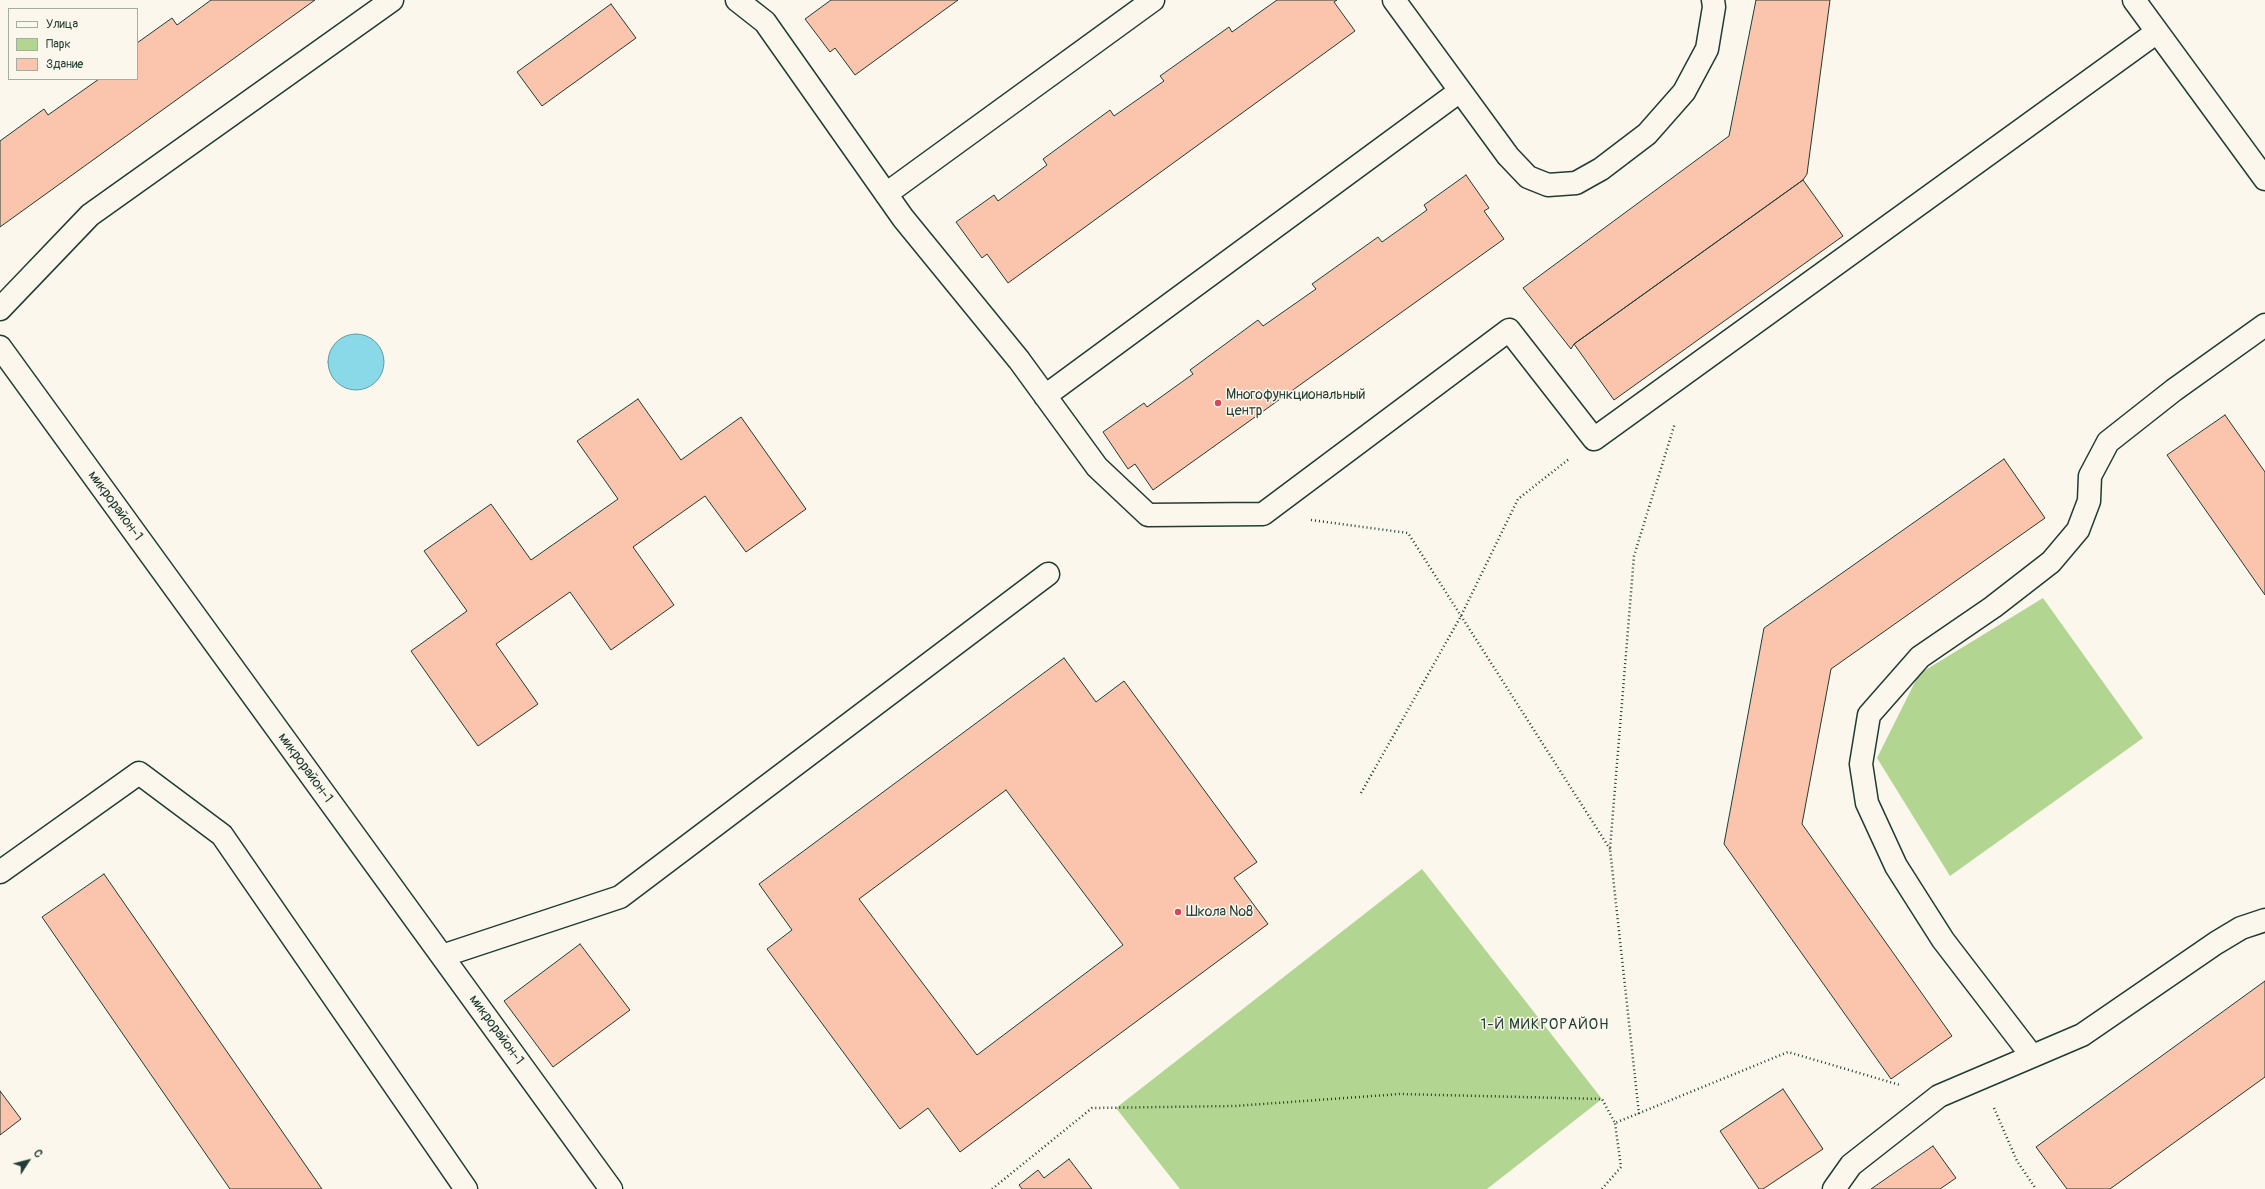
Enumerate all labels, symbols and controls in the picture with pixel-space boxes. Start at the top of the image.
legend [8,8,138,80]
text: Улица [46,17,78,32]
text: Парк [46,37,71,52]
text: Здание [46,57,83,72]
place label: Многофункциональный центр [1226,387,1365,420]
marker: Многофункциональный центр [1213,398,1223,408]
street label: микрорайон-1 [84,468,146,544]
street label: микрорайон-1 [274,730,336,806]
place label: Школа №8 [1186,904,1253,920]
marker: Школа №8 [1173,907,1183,917]
street label: микрорайон-1 [465,992,527,1068]
district label: 1-Й МИКРОРАЙОН [1480,1016,1610,1034]
north arrow [8,1141,48,1181]
text: С [31,1147,45,1160]

